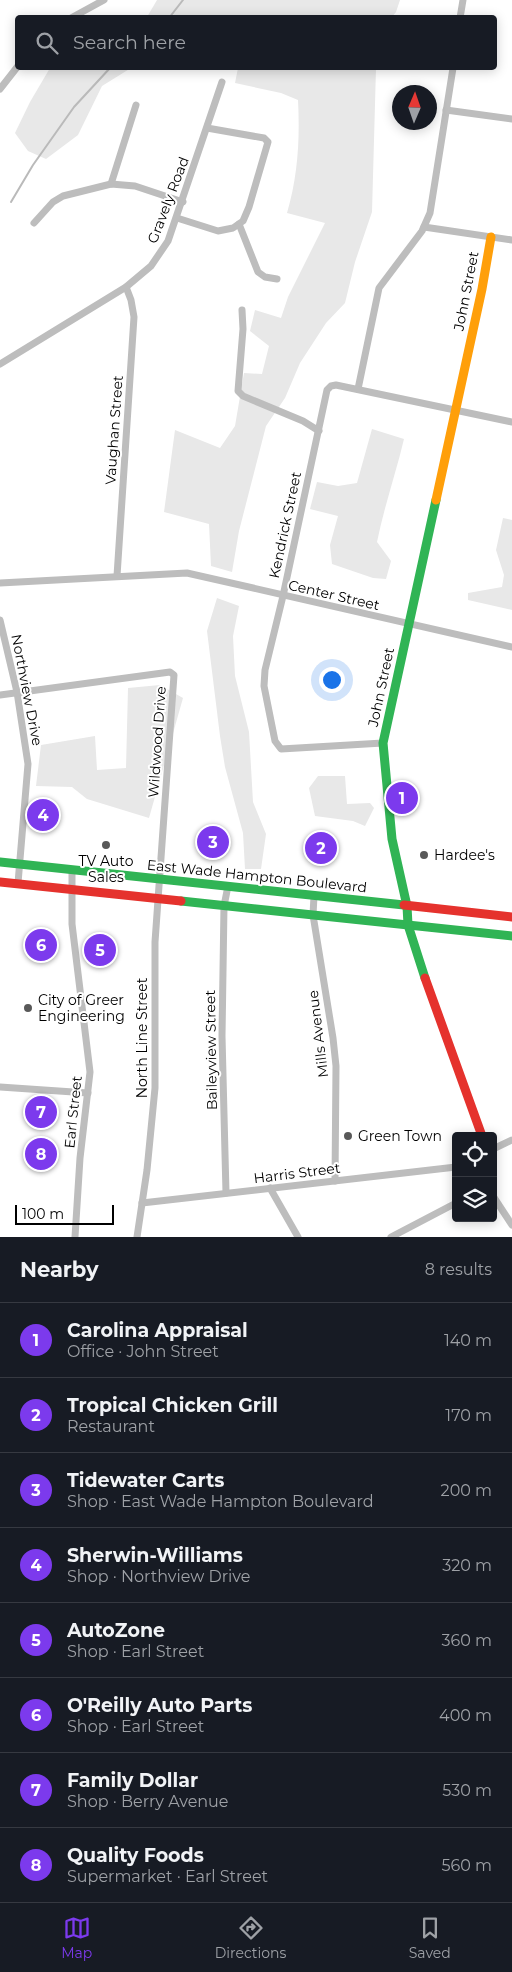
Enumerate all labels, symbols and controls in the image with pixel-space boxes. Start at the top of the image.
search box [15,15,497,70]
icon: search [33,29,61,57]
text: Search here [73,31,186,54]
north arrow [392,85,437,130]
street label: Gravely Road [143,154,193,246]
street label: John Street [449,249,483,333]
street label: Vaughan Street [101,374,127,485]
street label: Kendrick Street [265,470,305,580]
street label: Center Street [287,576,382,614]
street label: Northview Drive [7,633,47,747]
street label: John Street [364,645,398,729]
your location [319,667,345,693]
street label: Wildwood Drive [144,686,170,798]
pin: 1 [386,779,418,817]
pin: 4 [27,796,59,834]
pin: 3 [197,823,229,861]
pin: 2 [305,829,337,867]
marker: TV Auto Sales [100,839,112,851]
place label: Hardee's [434,846,495,864]
marker: Hardee's [418,849,430,861]
place label: TV Auto Sales [79,852,134,886]
street label: East Wade Hampton Boulevard [146,855,368,897]
pin: 6 [25,926,57,964]
pin: 5 [84,931,116,969]
street label: North Line Street [133,977,151,1098]
street label: Baileyview Street [201,989,221,1110]
street label: Mills Avenue [304,989,332,1079]
place label: City of Greer Engineering [38,991,125,1025]
marker: City of Greer Engineering [22,1002,34,1014]
street label: Earl Street [60,1075,86,1149]
pin: 7 [25,1093,57,1131]
place label: Green Town [358,1127,442,1145]
marker: Green Town [342,1130,354,1142]
map controls [452,1132,497,1222]
button: locate [452,1132,497,1177]
pin: 8 [25,1135,57,1173]
street label: Harris Street [253,1159,342,1187]
button: layers [452,1177,497,1222]
scale bar [15,1202,114,1225]
text: 100 m [22,1205,64,1223]
text: Nearby [20,1257,99,1282]
text: 8 results [425,1260,492,1279]
text: Carolina Appraisal [67,1319,248,1342]
text: 1 [33,1331,39,1350]
text: 140 m [444,1331,492,1350]
text: Office · John Street [67,1342,219,1361]
text: Tropical Chicken Grill [67,1394,278,1417]
text: 2 [31,1406,41,1425]
text: 170 m [445,1406,492,1425]
text: Restaurant [67,1417,155,1436]
text: Tidewater Carts [67,1469,224,1492]
text: 3 [31,1481,41,1500]
text: 200 m [441,1481,492,1500]
text: Shop · East Wade Hampton Boulevard [67,1492,374,1511]
text: Sherwin-Williams [67,1544,243,1567]
text: 4 [30,1556,42,1575]
text: 320 m [442,1556,492,1575]
text: Shop · Northview Drive [67,1567,250,1586]
text: AutoZone [67,1619,165,1642]
text: 5 [31,1631,41,1650]
text: 360 m [441,1631,492,1650]
text: Shop · Earl Street [67,1642,204,1661]
text: O'Reilly Auto Parts [67,1694,252,1717]
text: 6 [31,1706,41,1725]
text: 400 m [439,1706,492,1725]
text: Shop · Earl Street [67,1717,204,1736]
text: Family Dollar [67,1769,198,1792]
text: 7 [31,1781,41,1800]
text: 530 m [442,1781,492,1800]
text: Shop · Berry Avenue [67,1792,229,1811]
text: Quality Foods [67,1844,204,1867]
text: 8 [31,1856,41,1875]
text: 560 m [441,1856,492,1875]
text: Supermarket · Earl Street [67,1867,268,1886]
tab: Map [61,1914,92,1962]
tab: Directions [215,1914,286,1962]
tab: Saved [409,1914,451,1962]

